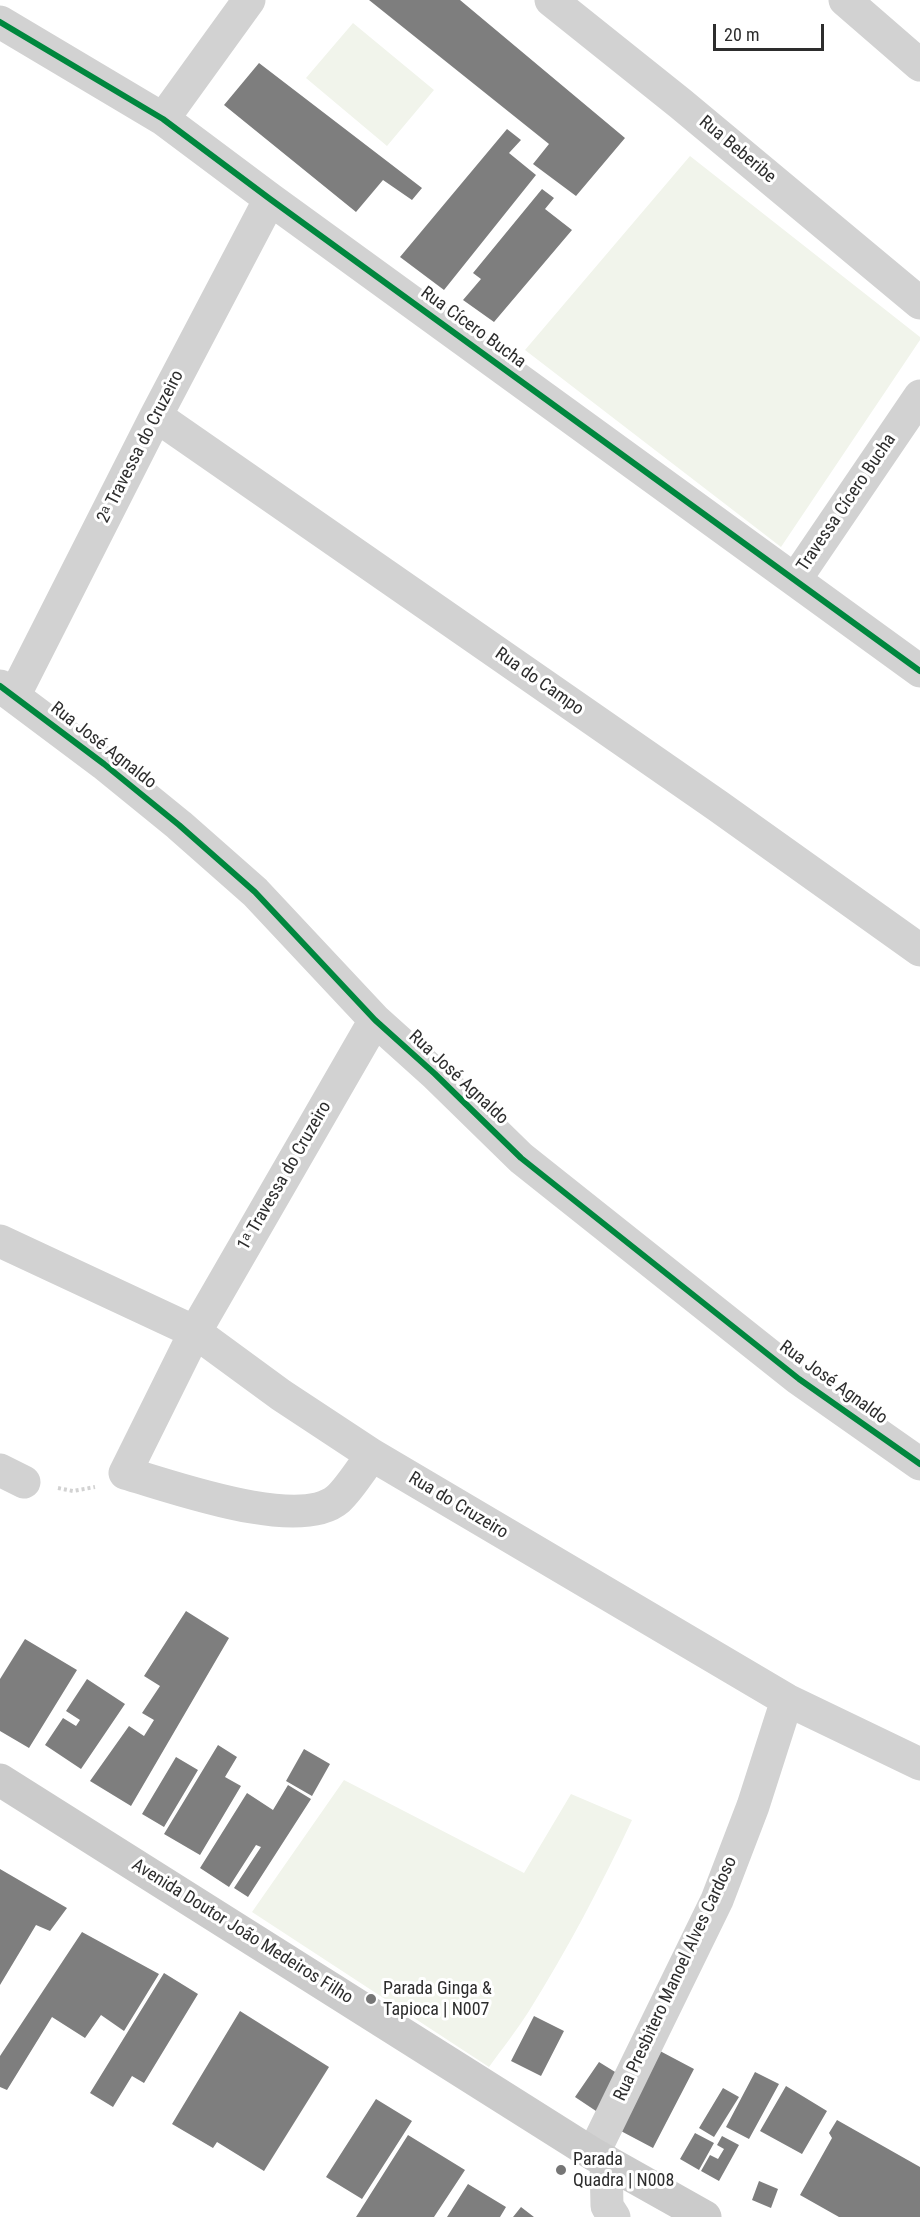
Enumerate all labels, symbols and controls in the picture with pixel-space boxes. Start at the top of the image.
scale bar [716,12,827,50]
text: 20 m [724,24,759,45]
street label: Rua Beberibe [694,112,780,188]
street label: Rua Cícero Bucha [416,283,530,373]
street label: 2ᵃ Travessa do Cruzeiro [93,367,189,527]
street label: Travessa Cícero Bucha [793,430,901,576]
street label: Rua do Campo [490,644,588,720]
street label: Rua José Agnaldo [46,698,160,794]
street label: Rua José Agnaldo [404,1026,512,1130]
street label: 1ᵃ Travessa do Cruzeiro [234,1098,336,1254]
street label: Rua José Agnaldo [775,1337,891,1429]
street label: Rua do Cruzeiro [404,1468,512,1544]
street label: Rua Presbitero Manoel Alves Cardoso [610,1853,742,2105]
street label: Avenida Doutor João Medeiros Filho [127,1855,357,2009]
place label: Parada Ginga & Tapioca | N007 [383,1978,492,2020]
marker: Parada Ginga & Tapioca | N007 [364,1992,378,2006]
place label: Parada Quadra | N008 [573,2149,674,2192]
marker: Parada Quadra | N008 [554,2163,568,2177]

